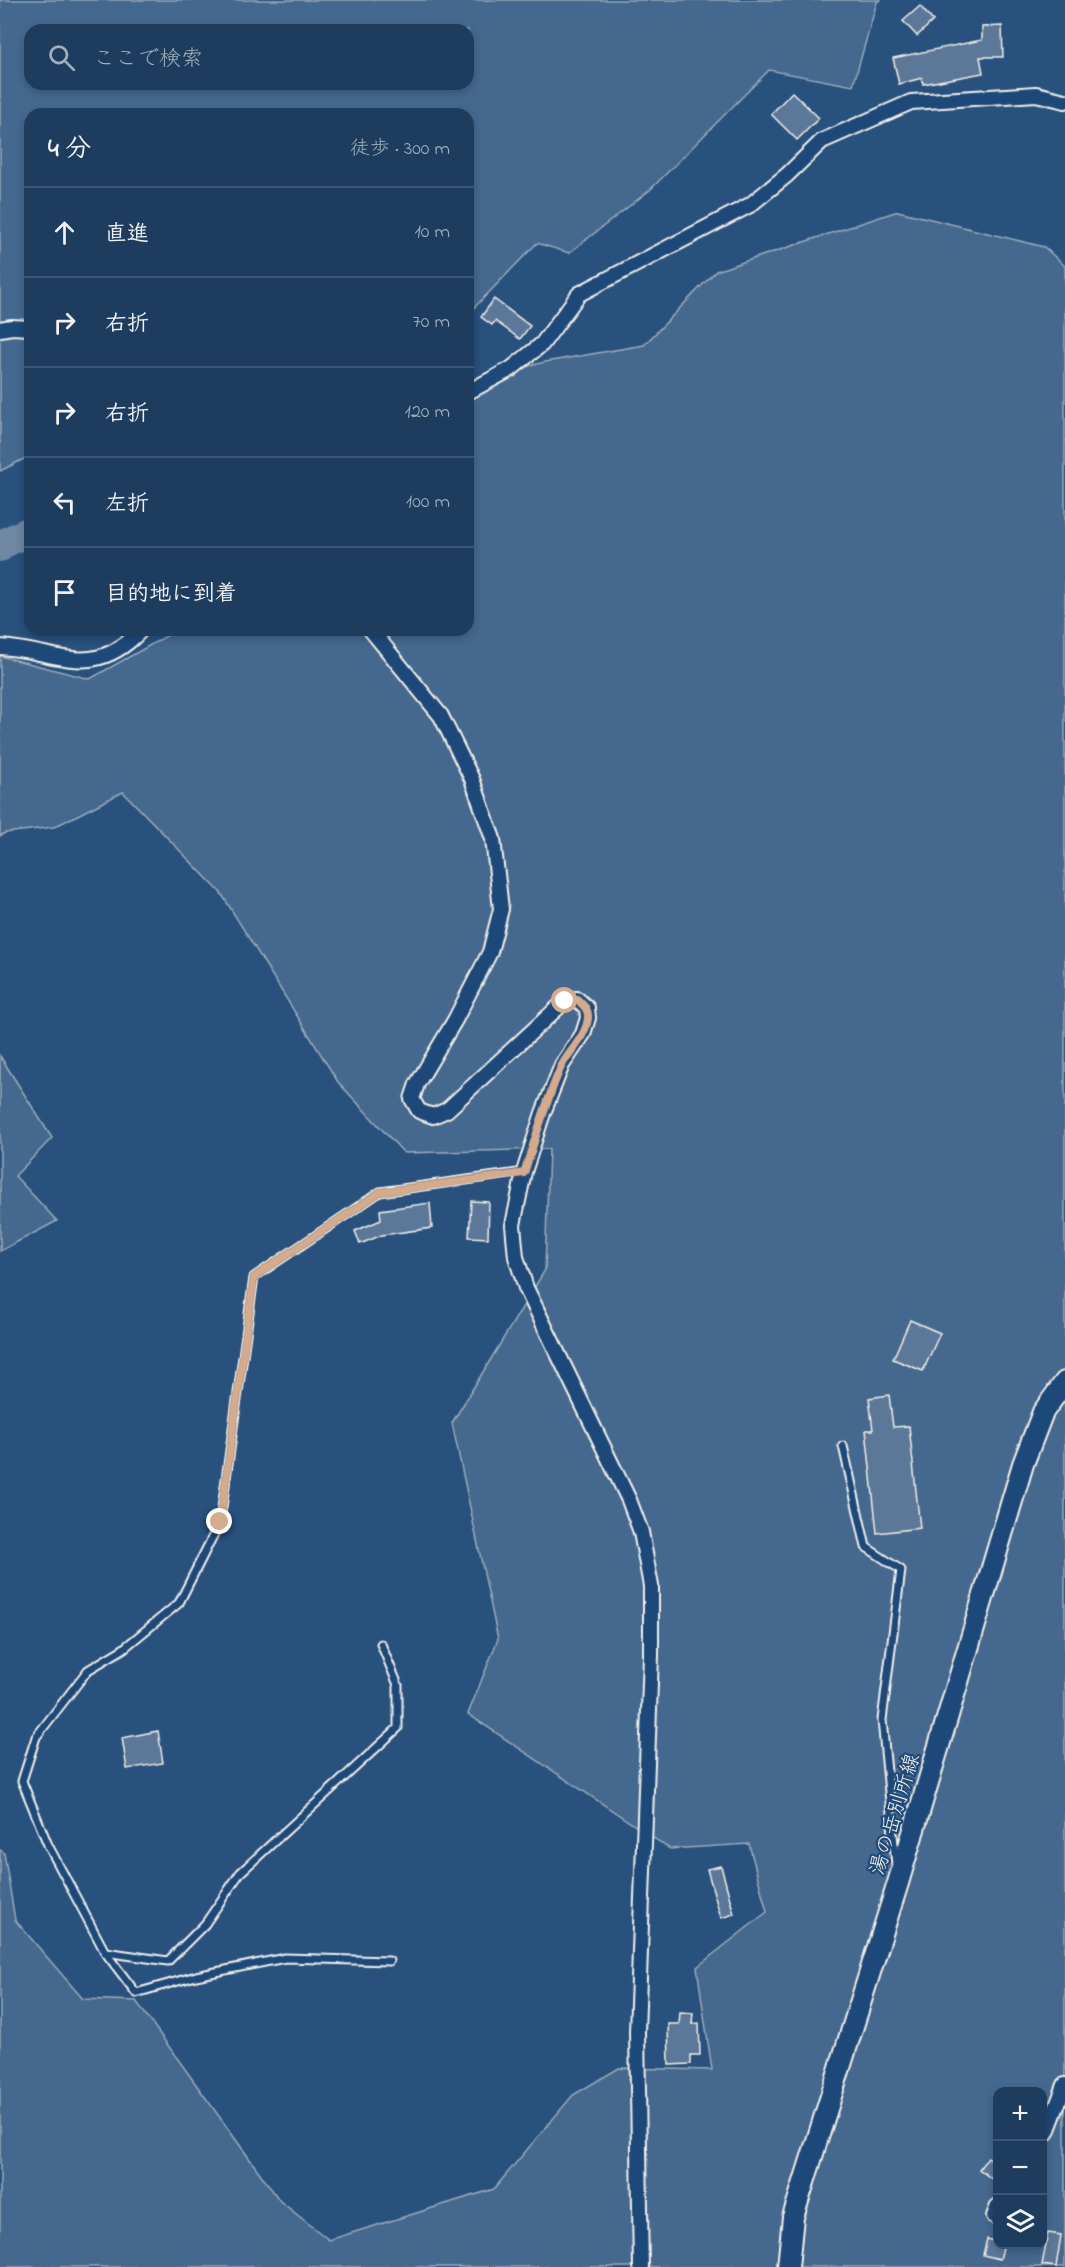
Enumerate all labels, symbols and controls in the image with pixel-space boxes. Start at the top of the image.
search box [24,24,474,90]
icon: search [45,41,78,74]
text: ここで検索 [93,44,203,76]
text: 4 分 [48,131,91,169]
text: 徒歩 · 300 m [350,135,450,164]
icon: ahead [48,216,81,249]
text: 10 m [414,218,450,247]
text: 直進 [105,219,149,251]
icon: right [48,306,81,339]
text: 70 m [413,308,450,337]
text: 右折 [105,309,149,341]
icon: right [48,396,81,429]
text: 120 m [405,398,450,427]
text: 右折 [105,399,149,431]
icon: left [48,486,81,519]
text: 100 m [406,488,450,517]
text: 左折 [105,489,149,521]
icon: arrive [48,576,81,609]
text: 目的地に到着 [105,579,237,611]
route start [551,987,577,1013]
route end [206,1508,232,1534]
street label: 湯の岳別所線 [863,1750,929,1879]
map controls [993,2087,1047,2249]
button: + [993,2087,1047,2141]
button: − [993,2141,1047,2195]
button: layers [993,2195,1047,2249]

